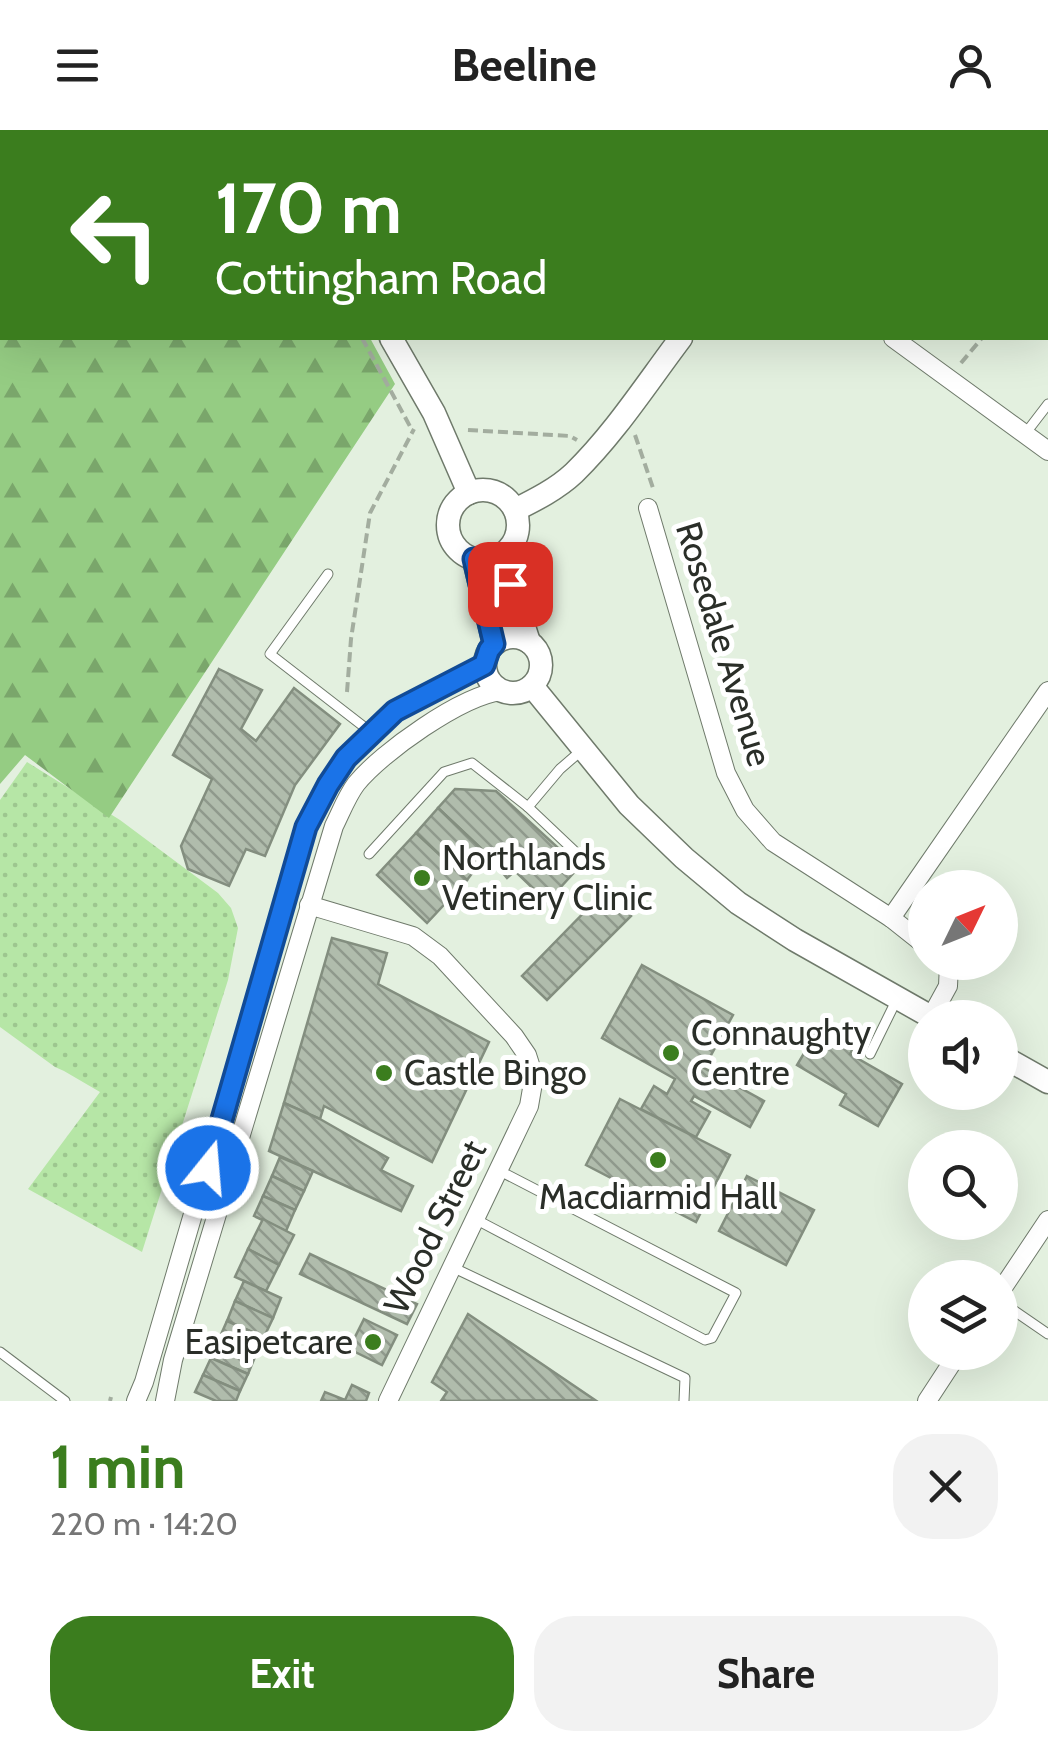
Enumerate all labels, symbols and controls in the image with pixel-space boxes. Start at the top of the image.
icon: menu [50,38,105,93]
text: Beeline [451,38,597,92]
icon: person [943,38,998,93]
text: 170 m [215,165,402,251]
icon: left [50,170,180,300]
text: Cottingham Road [215,251,547,305]
street label: Rosedale Avenue [667,516,782,771]
pin [468,542,553,627]
icon: arrive [483,557,538,612]
place label: Northlands Vetinery Clinic [442,836,653,919]
marker: Northlands Vetinery Clinic [411,867,433,889]
north arrow [908,870,1018,980]
map controls [908,870,1018,1370]
button: sound [908,1000,1018,1110]
place label: Connaughty Centre [691,1011,872,1094]
marker: Connaughty Centre [660,1042,682,1064]
place label: Castle Bingo [404,1051,587,1094]
marker: Castle Bingo [373,1062,395,1084]
position arrow [156,1116,260,1220]
button: search [908,1130,1018,1240]
street label: Wood Street [374,1133,495,1320]
marker: Macdiarmid Hall [647,1149,669,1171]
place label: Macdiarmid Hall [539,1175,778,1218]
button: layers [908,1260,1018,1370]
place label: Easipetcare [185,1320,353,1363]
marker: Easipetcare [362,1331,384,1353]
text: 1 min [50,1430,185,1503]
button: close [893,1434,998,1539]
text: 220 m · 14:20 [50,1504,238,1543]
button: Exit [50,1616,514,1731]
button: Share [534,1616,998,1731]

